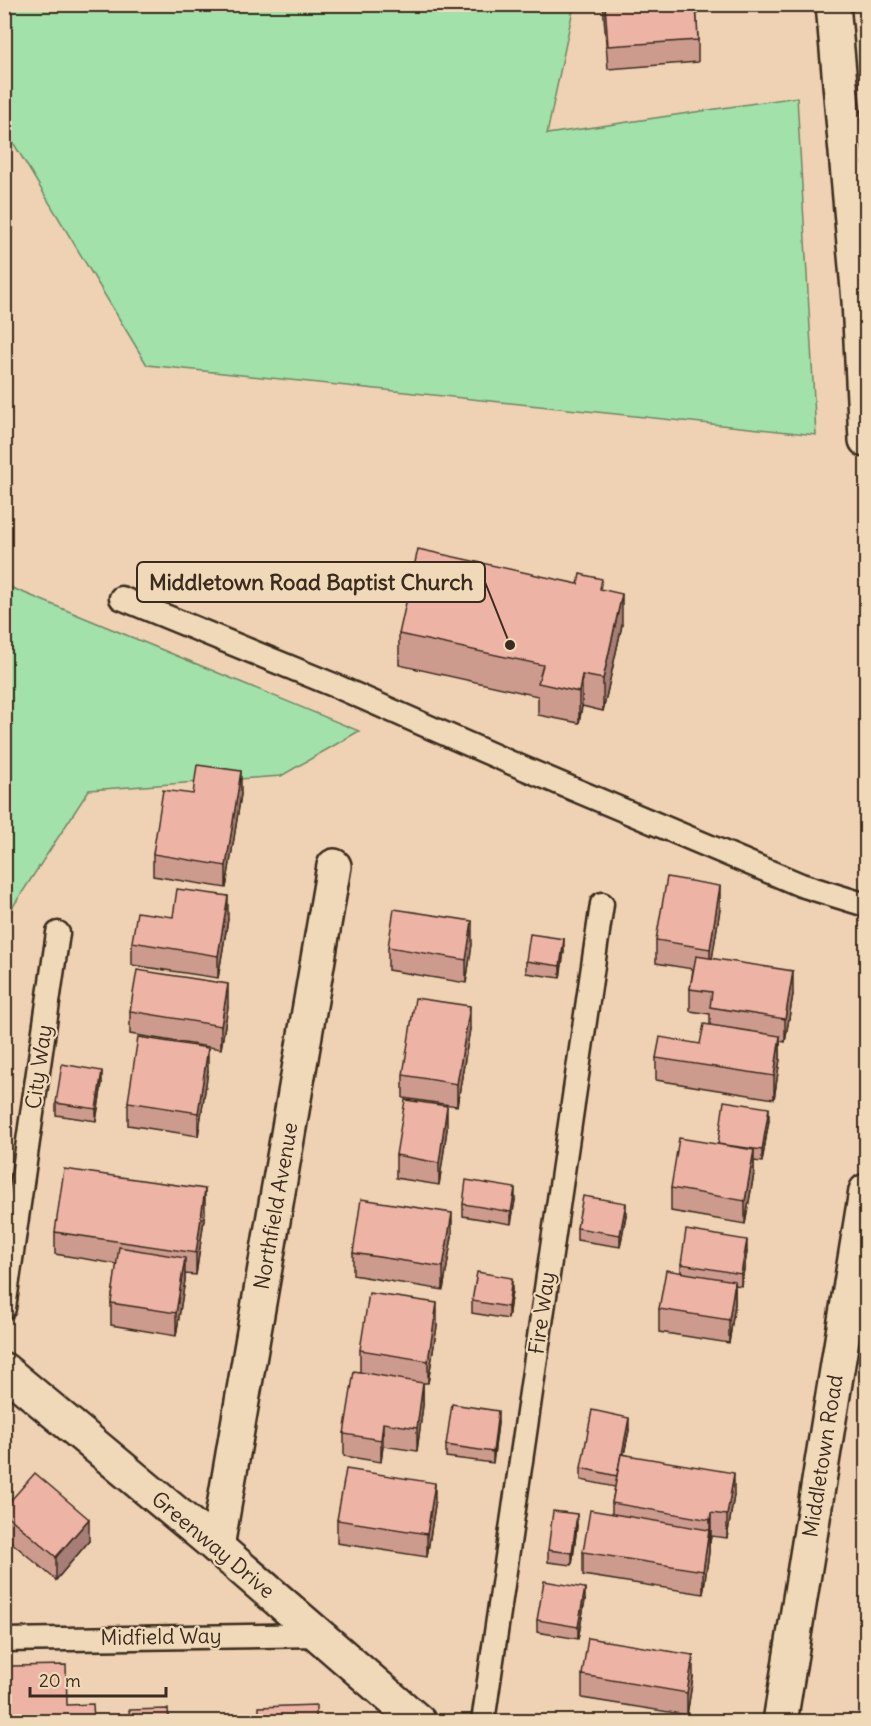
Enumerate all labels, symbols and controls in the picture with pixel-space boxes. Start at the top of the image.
callout: Middletown Road Baptist Church [137,562,485,602]
text: Middletown Road Baptist Church [149,568,473,596]
street label: City Way [19,1023,58,1111]
street label: Northfield Avenue [248,1120,303,1292]
street label: Fire Way [522,1270,561,1356]
street label: Middletown Road [796,1373,849,1539]
street label: Greenway Drive [146,1485,280,1604]
street label: Midfield Way [100,1622,222,1651]
scale bar [30,1660,166,1698]
text: 20 m [39,1669,81,1692]

